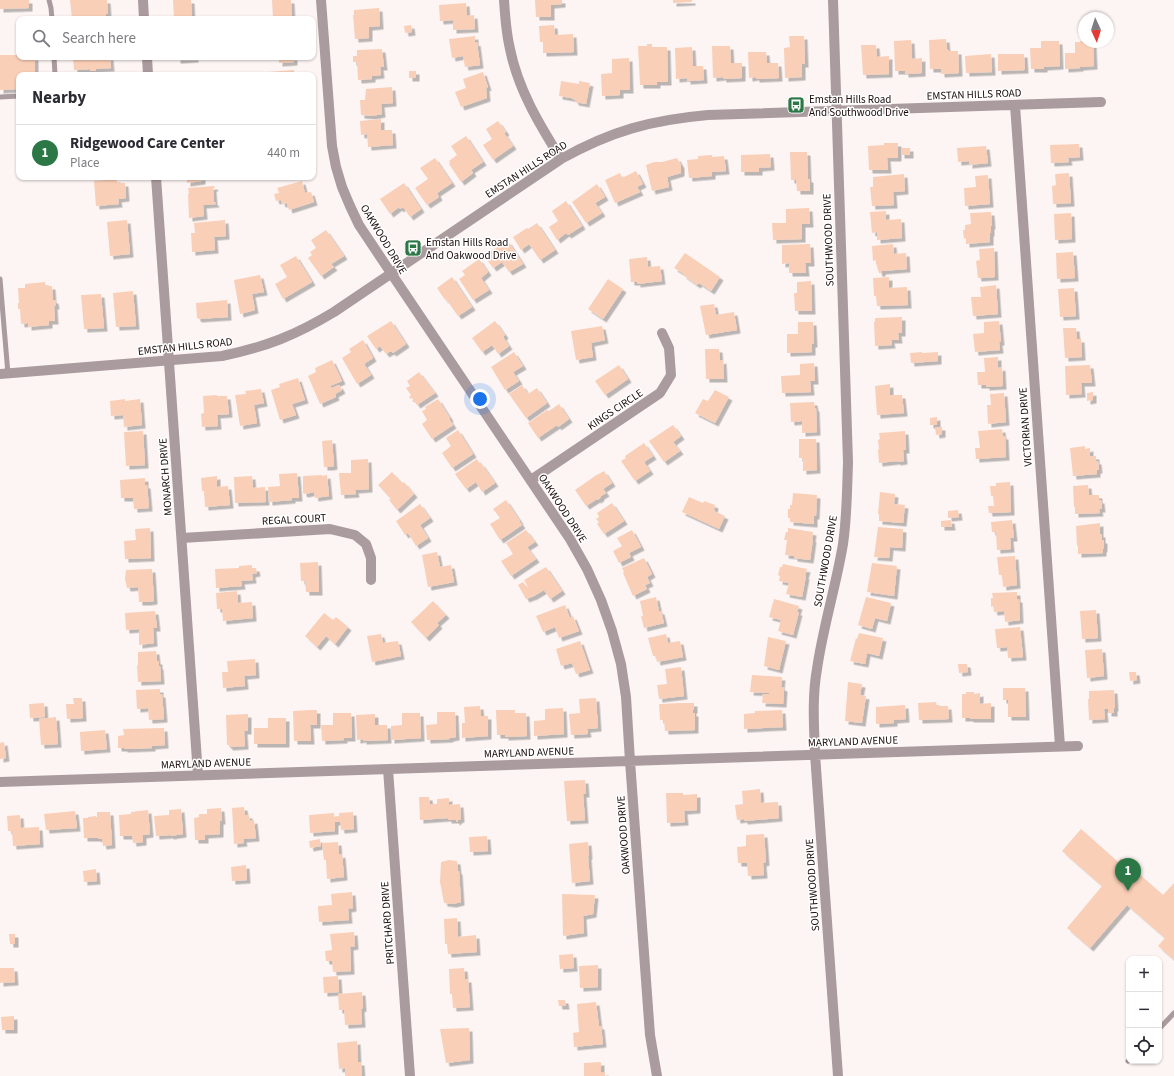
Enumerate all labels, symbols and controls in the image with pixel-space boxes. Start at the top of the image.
north arrow [1078,12,1114,48]
search box [16,16,316,60]
icon: search [30,27,52,49]
text: Search here [62,28,136,49]
street label: EMSTAN HILLS ROAD [926,85,1022,104]
text: Nearby [32,86,86,110]
place label: Emstan Hills Road And Southwood Drive [809,92,909,120]
bus stop icon: Emstan Hills Road And Southwood Drive [786,95,806,115]
text: Ridgewood Care Center [70,133,225,154]
street label: EMSTAN HILLS ROAD [482,137,570,202]
text: 1 [42,144,48,162]
text: 440 m [267,144,300,162]
text: Place [70,154,99,172]
street label: SOUTHWOOD DRIVE [819,193,838,287]
street label: OAKWOOD DRIVE [357,202,410,277]
place label: Emstan Hills Road And Oakwood Drive [426,235,517,263]
bus stop icon: Emstan Hills Road And Oakwood Drive [403,238,423,258]
street label: EMSTAN HILLS ROAD [137,334,233,359]
street label: KINGS CIRCLE [585,385,646,434]
street label: VICTORIAN DRIVE [1015,387,1036,467]
your location [470,389,490,409]
street label: MONARCH DRIVE [155,437,176,516]
street label: OAKWOOD DRIVE [535,471,590,546]
street label: REGAL COURT [261,510,327,529]
street label: SOUTHWOOD DRIVE [810,514,841,608]
street label: MARYLAND AVENUE [808,732,899,751]
street label: MARYLAND AVENUE [484,743,575,762]
street label: MARYLAND AVENUE [161,754,252,773]
street label: OAKWOOD DRIVE [613,795,634,875]
street label: SOUTHWOOD DRIVE [802,838,823,932]
pin: 1 [1115,858,1141,891]
street label: PRITCHARD DRIVE [377,881,398,965]
map controls [1126,956,1162,1064]
button: + [1126,956,1162,992]
button: − [1126,992,1162,1028]
button: locate [1126,1028,1162,1064]

